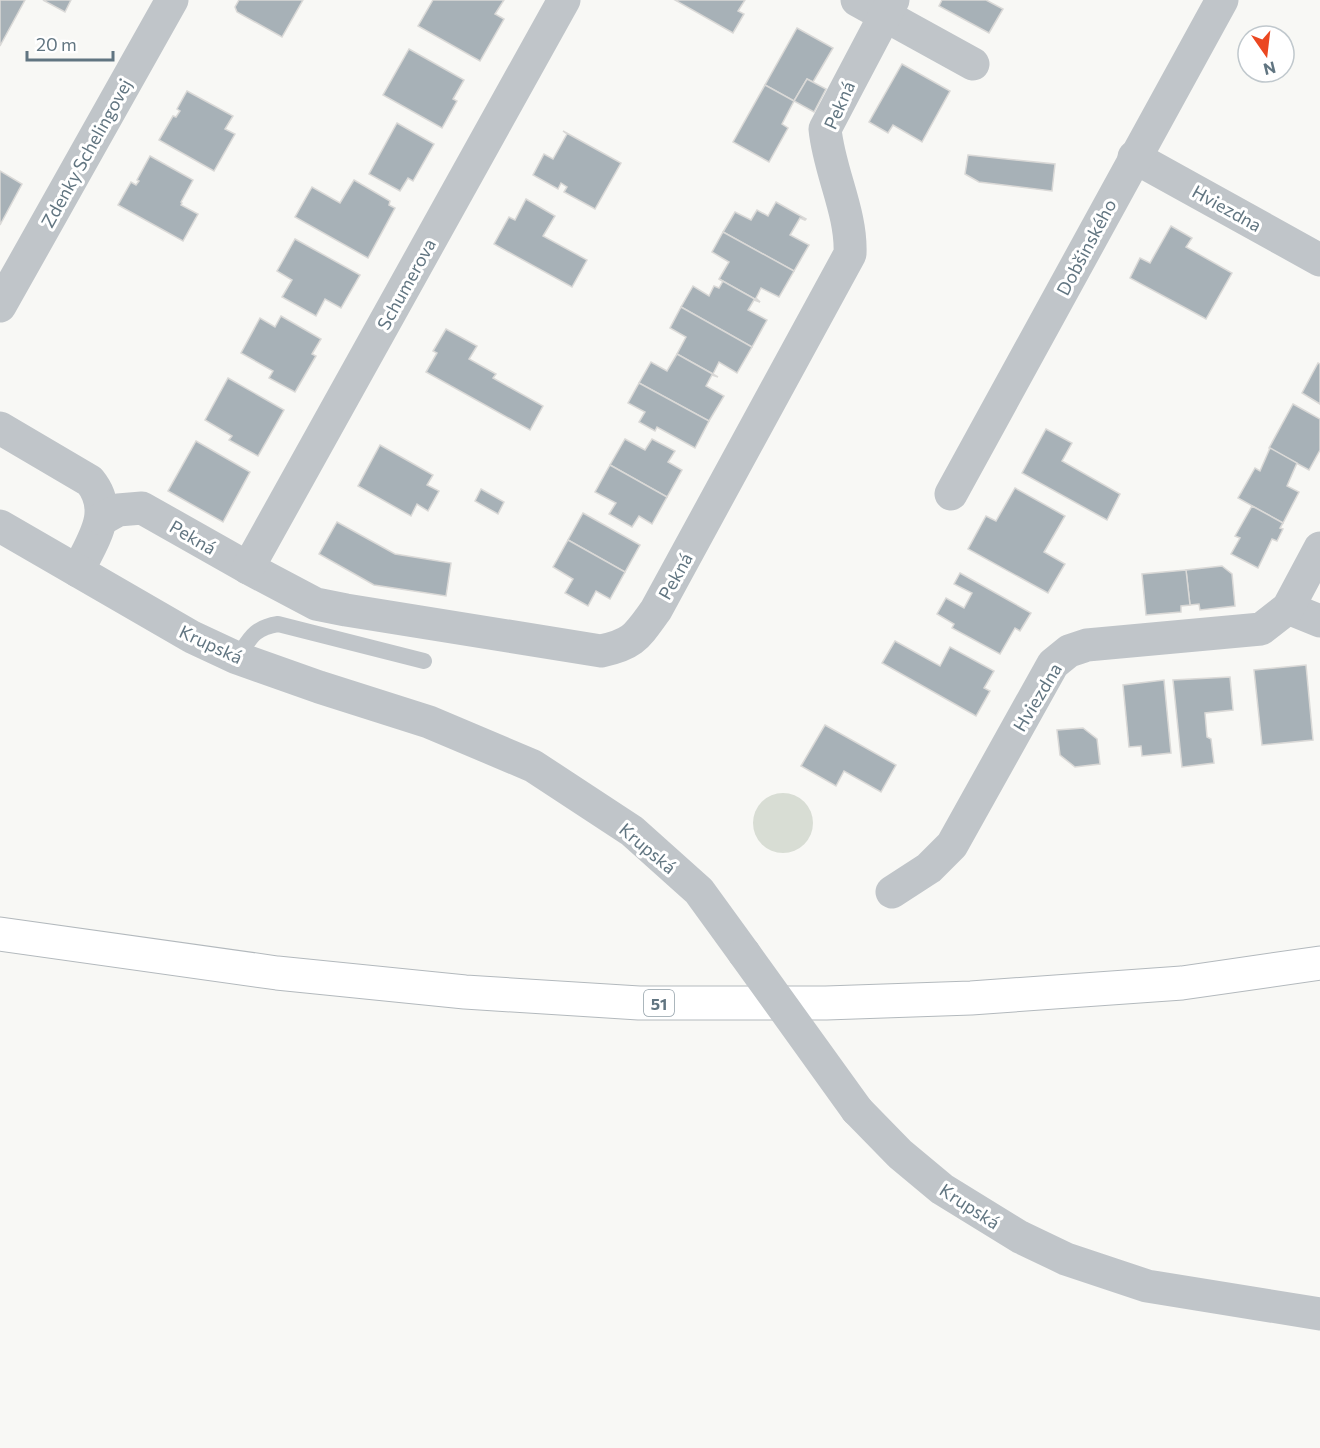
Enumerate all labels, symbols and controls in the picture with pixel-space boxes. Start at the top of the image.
scale bar [27,24,112,62]
north arrow [1236,24,1296,84]
text: 20 m [36,33,77,55]
text: N [1262,58,1278,80]
street label: Zdenky Schelingovej [36,75,136,231]
street label: Pekná [819,78,859,132]
street label: Hviezdna [1188,180,1266,236]
street label: Dobšinského [1051,195,1121,299]
street label: Schumerova [372,235,440,333]
street label: Pekná [166,515,220,559]
street label: Pekná [653,549,697,603]
street label: Krupská [176,620,246,668]
street label: Hviezdna [1008,659,1066,735]
street label: Krupská [615,818,681,878]
road number: 51 [644,990,674,1016]
street label: Krupská [936,1179,1004,1233]

